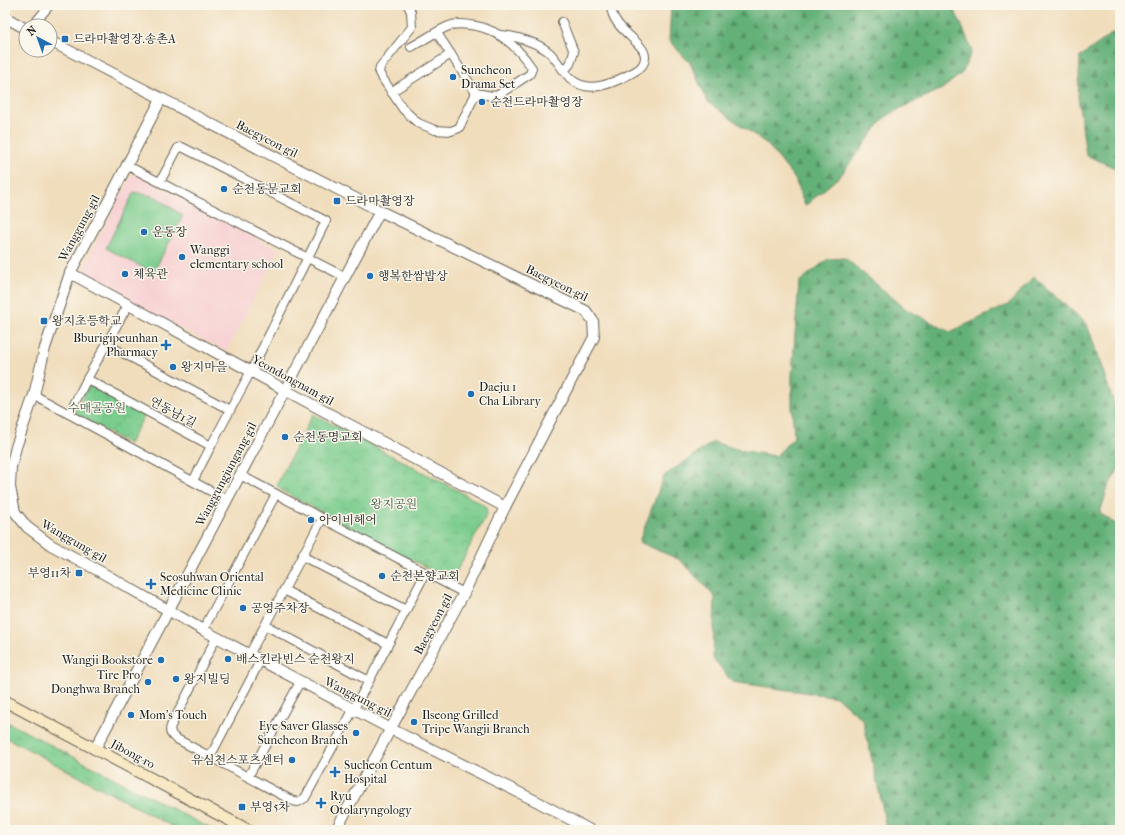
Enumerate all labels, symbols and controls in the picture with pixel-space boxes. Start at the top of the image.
north arrow [18,18,58,58]
text: N [24,23,40,38]
place label: 드라마촬영장.송촌A [73,32,176,46]
marker: 드라마촬영장.송촌A [60,34,70,44]
place label: Suncheon Drama Set [461,63,516,91]
marker: Suncheon Drama Set [448,72,458,82]
place label: 순천드라마촬영장 [490,95,583,109]
marker: 순천드라마촬영장 [477,97,487,107]
street label: Baegyeon-gil [234,117,301,161]
place label: 순천동문교회 [232,182,302,196]
marker: 순천동문교회 [219,184,229,194]
street label: Wanggung-gil [55,192,103,264]
place label: 드라마촬영장 [345,194,415,208]
marker: 드라마촬영장 [332,196,342,206]
place label: 운동장 [152,225,187,239]
marker: 운동장 [139,227,149,237]
place label: Wanggi elementary school [189,243,284,271]
marker: Wanggi elementary school [177,252,187,262]
street label: Baegyeon-gil [524,262,591,304]
place label: 체육관 [133,267,168,281]
marker: 체육관 [120,269,130,279]
place label: 행복한쌈밥상 [378,269,448,283]
marker: 행복한쌈밥상 [365,271,375,281]
place label: 왕지초등학교 [52,314,122,328]
marker: 왕지초등학교 [39,316,49,326]
place label: Bburigipeunhan Pharmacy [73,331,159,359]
marker: Bburigipeunhan Pharmacy [161,340,171,350]
street label: Yeondongnam-gil [249,351,337,408]
place label: 왕지마을 [181,360,228,374]
marker: 왕지마을 [168,362,178,372]
place label: Daeju 1 Cha Library [479,380,542,408]
marker: Daeju 1 Cha Library [466,389,476,399]
street label: 연동남1길 [147,394,199,430]
park label: 수매골공원 [68,401,126,415]
street label: Wanggungjungang-gil [192,419,260,529]
place label: 순천동명교회 [293,430,363,444]
marker: 순천동명교회 [280,432,290,442]
park label: 왕지공원 [371,497,417,511]
place label: 아이비헤어 [319,513,377,527]
marker: 아이비헤어 [306,515,316,525]
street label: Wanggung-gil [38,516,110,566]
place label: 부영11차 [28,566,71,580]
marker: 부영11차 [74,568,84,578]
place label: 순천본향교회 [390,569,460,583]
place label: Seosuhwan Oriental Medicine Clinic [160,570,265,598]
marker: 순천본향교회 [377,571,387,581]
marker: Seosuhwan Oriental Medicine Clinic [145,578,157,590]
street label: Baegyeon-gil [411,590,455,657]
place label: 공영주차장 [251,601,309,615]
marker: 공영주차장 [238,603,248,613]
place label: 배스킨라빈스 순천왕지 [236,652,355,666]
place label: Wangji Bookstore [61,653,153,667]
marker: 배스킨라빈스 순천왕지 [223,654,233,664]
marker: Wangji Bookstore [156,655,166,665]
place label: Tire Pro Donghwa Branch [51,668,140,696]
place label: 왕지빌딩 [184,672,230,686]
marker: 왕지빌딩 [171,674,181,684]
street label: Wanggung-gil [321,674,394,720]
marker: Tire Pro Donghwa Branch [143,677,153,687]
place label: Mom's Touch [139,708,207,722]
place label: Ilseong Grilled Tripe Wangji Branch [422,708,530,736]
marker: Mom's Touch [126,710,136,720]
marker: Ilseong Grilled Tripe Wangji Branch [409,717,419,727]
place label: Eye Saver Glasses Suncheon Branch [257,719,349,747]
marker: Eye Saver Glasses Suncheon Branch [351,728,361,738]
street label: Jibong-ro [108,736,157,771]
place label: 유심천스포츠센터 [191,753,284,767]
marker: 유심천스포츠센터 [287,755,297,765]
place label: Sucheon Centum Hospital [344,758,432,786]
marker: Sucheon Centum Hospital [329,766,341,778]
place label: Ryu Otolaryngology [330,789,412,817]
marker: Ryu Otolaryngology [315,797,327,809]
place label: 부영5차 [250,800,290,814]
marker: 부영5차 [237,802,247,812]

